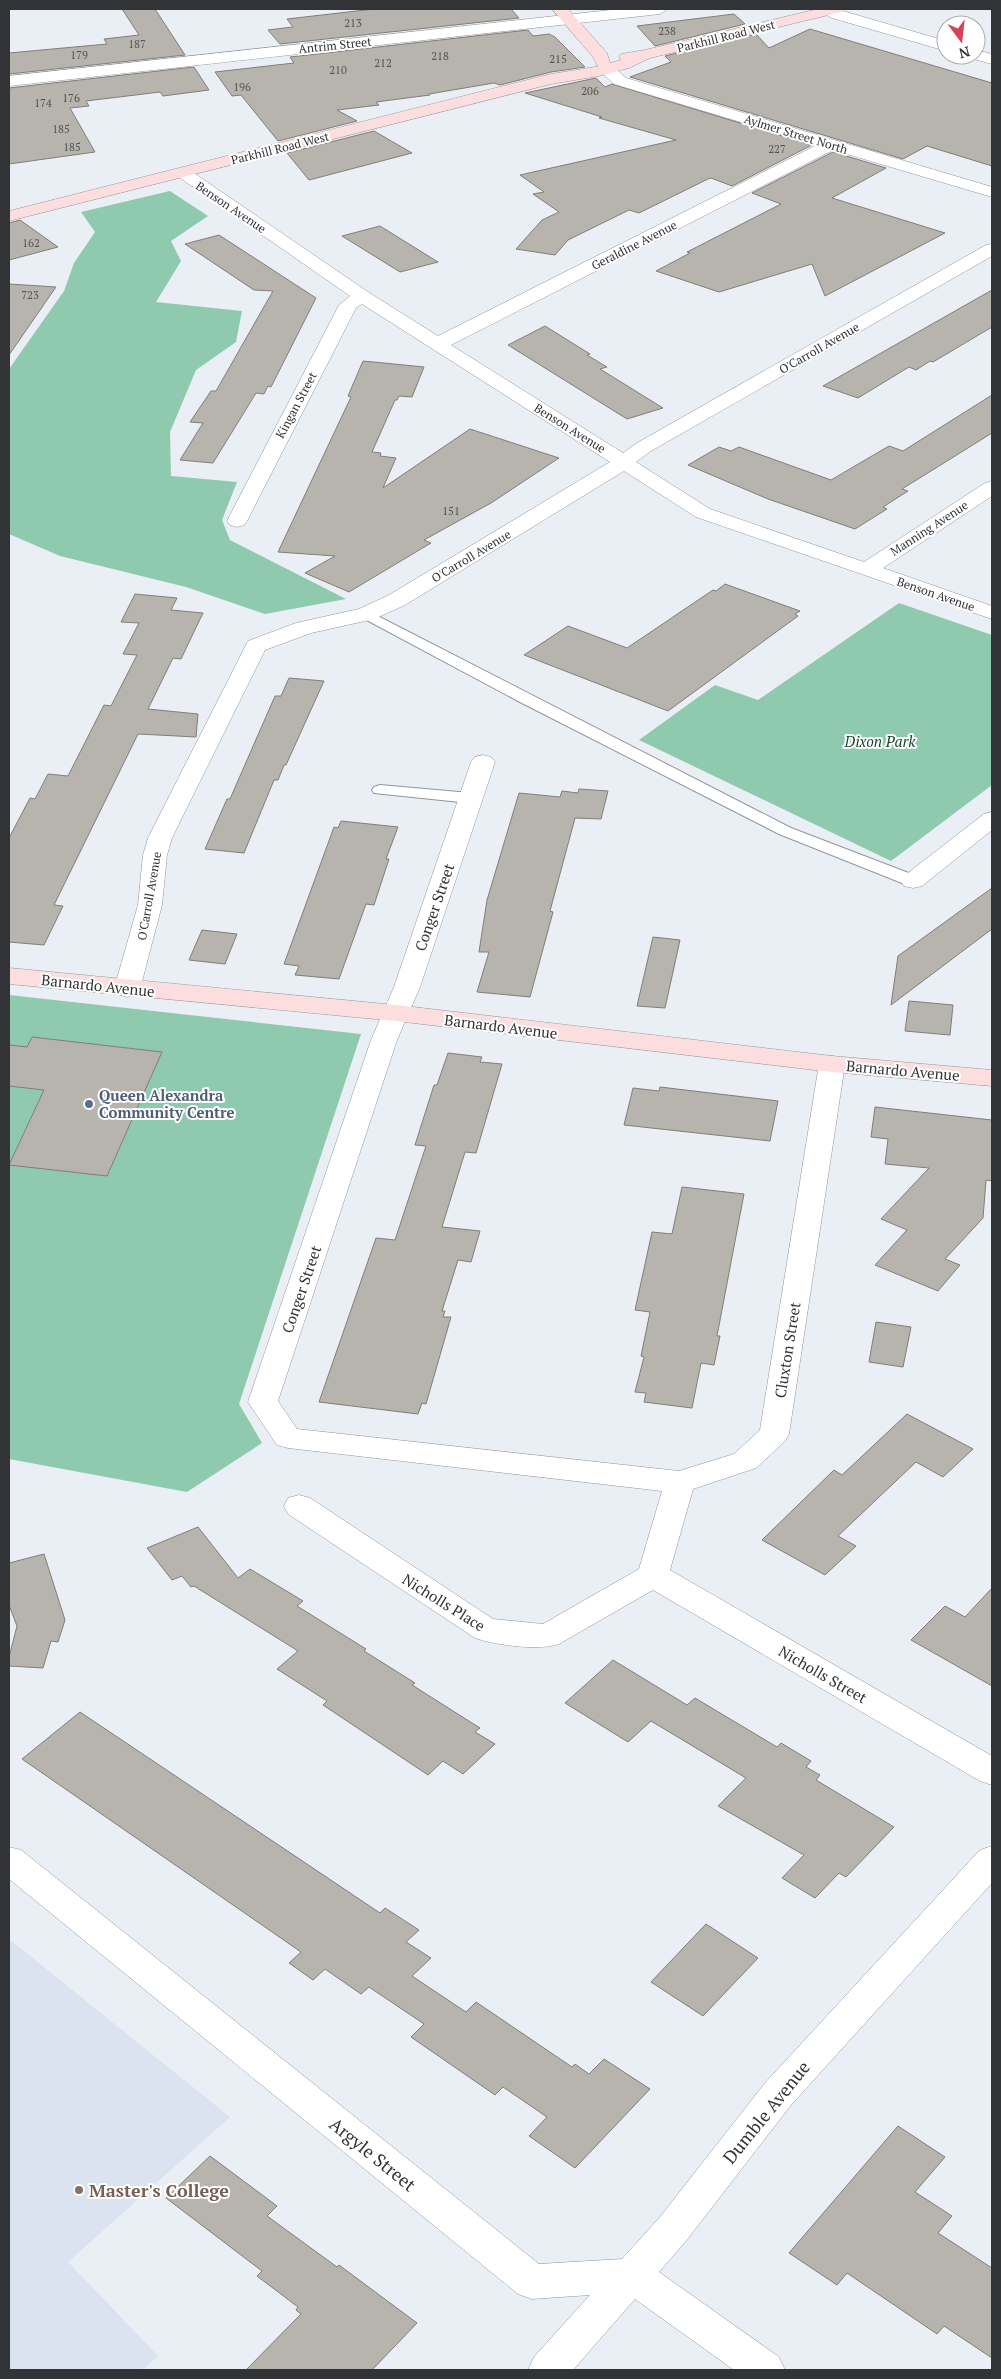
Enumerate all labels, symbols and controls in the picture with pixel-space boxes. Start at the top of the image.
north arrow [936,15,986,65]
house number: 213 [344,16,362,30]
street label: Parkhill Road West [675,16,777,55]
house number: 238 [658,24,676,38]
street label: Antrim Street [298,34,373,56]
house number: 187 [128,37,146,51]
text: N [957,42,972,64]
house number: 179 [70,48,88,62]
house number: 218 [431,49,449,63]
house number: 215 [549,52,567,66]
house number: 212 [374,56,392,70]
house number: 210 [329,63,347,77]
house number: 196 [233,80,251,94]
house number: 206 [581,84,599,98]
house number: 176 [62,91,80,105]
house number: 174 [34,96,52,110]
street label: Aylmer Street North [742,111,850,157]
house number: 185 [52,122,70,136]
street label: Parkhill Road West [229,128,331,167]
house number: 185 [63,140,81,154]
house number: 227 [768,142,786,156]
street label: Benson Avenue [193,178,269,236]
street label: Geraldine Avenue [589,217,679,273]
house number: 162 [22,236,40,250]
house number: 723 [21,288,39,302]
street label: O'Carroll Avenue [776,319,862,377]
street label: Kingan Street [272,369,320,441]
street label: Benson Avenue [531,400,609,456]
street label: Manning Avenue [887,497,971,559]
house number: 151 [442,504,460,518]
street label: O'Carroll Avenue [429,526,513,586]
street label: Benson Avenue [895,574,977,614]
park label: Dixon Park [844,731,916,751]
street label: O'Carroll Avenue [134,850,164,942]
street label: Conger Street [410,860,458,953]
street label: Barnardo Avenue [40,969,156,1001]
street label: Barnardo Avenue [443,1009,559,1043]
street label: Barnardo Avenue [845,1055,961,1085]
place label: Queen Alexandra Community Centre [99,1085,235,1122]
marker: Queen Alexandra Community Centre [83,1098,95,1110]
street label: Conger Street [277,1242,325,1335]
street label: Cluxton Street [770,1300,805,1399]
street label: Nicholls Place [399,1569,489,1635]
street label: Nicholls Street [775,1641,871,1708]
street label: Dumble Avenue [717,2056,815,2168]
street label: Argyle Street [325,2112,421,2196]
place label: Master's College [89,2178,229,2202]
marker: Master's College [73,2184,85,2196]

